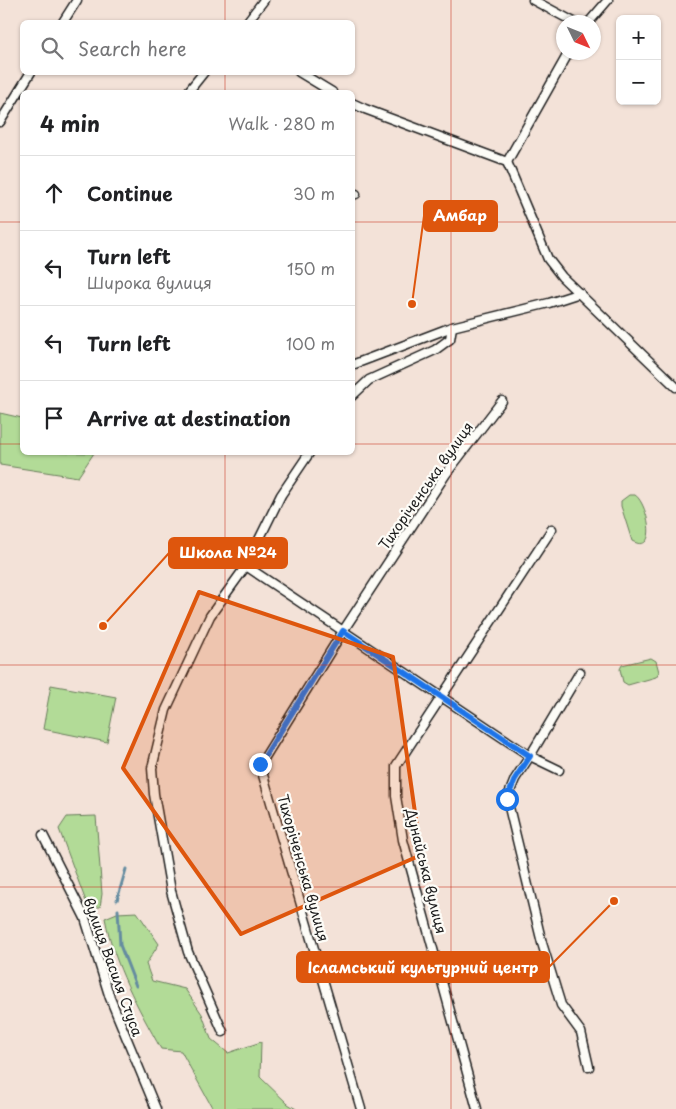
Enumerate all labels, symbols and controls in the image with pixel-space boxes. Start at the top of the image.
north arrow [556,15,601,60]
map controls [616,15,661,105]
button: + [616,15,661,60]
search box [20,20,355,75]
icon: search [38,34,66,62]
text: Search here [78,34,187,62]
button: − [616,60,661,105]
text: 4 min [40,107,100,139]
text: Walk · 280 m [228,111,335,135]
icon: ahead [40,179,68,207]
text: Continue [87,179,173,207]
text: 30 m [293,181,335,205]
callout: Амбар [424,201,497,231]
text: Амбар [433,203,487,226]
text: Turn left [87,242,171,270]
icon: left [40,254,68,282]
text: 150 m [287,256,335,280]
text: Широка вулиця [87,270,212,294]
icon: left [40,329,68,357]
text: Turn left [87,329,171,357]
text: 100 m [286,331,335,355]
icon: arrive [40,404,68,432]
text: Arrive at destination [87,404,291,432]
street label: Тихоріченська вулиця [373,417,478,554]
callout: Школа №24 [169,538,287,568]
text: Школа №24 [179,540,277,563]
route end [249,753,272,776]
route start [496,788,519,811]
street label: Тихоріченська вулиця [272,792,335,944]
street label: Дунайська вулиця [401,805,452,936]
street label: вулиця Василя Стуса [79,894,148,1039]
callout: Ісламський культурний центр [297,952,549,982]
text: Ісламський культурний центр [308,955,538,978]

